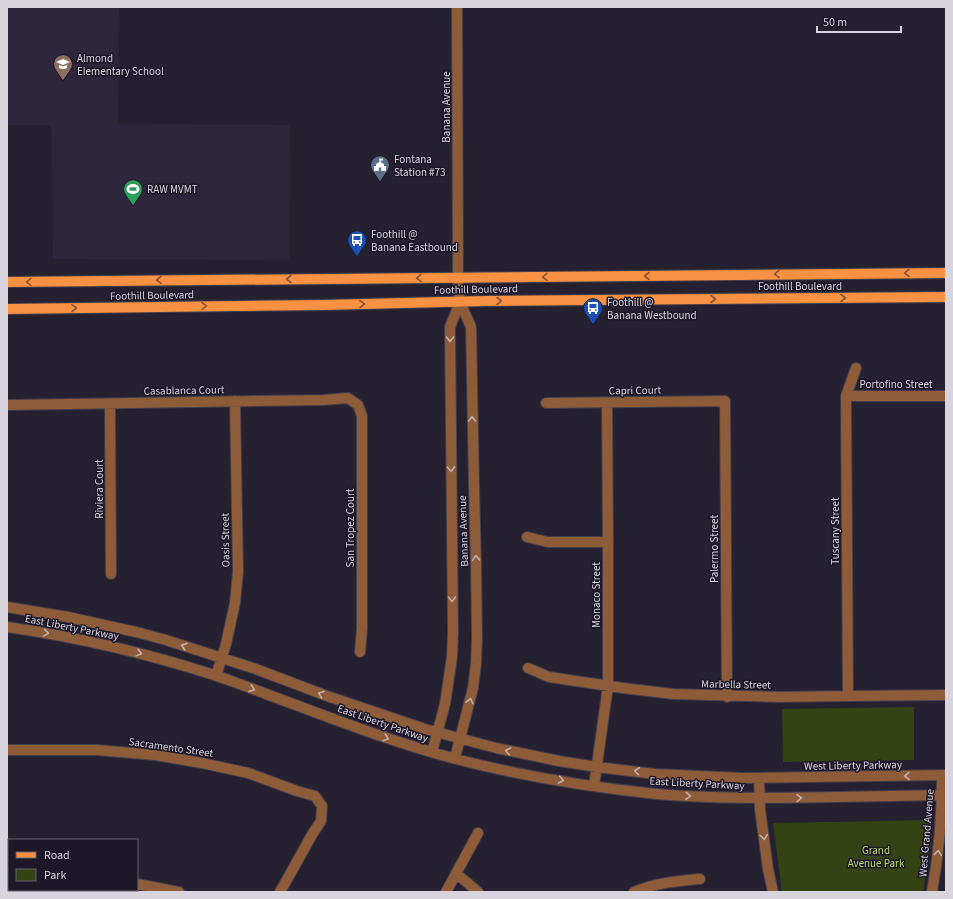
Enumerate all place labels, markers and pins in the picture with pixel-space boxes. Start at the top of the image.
place label: Almond Elementary School [77,51,164,79]
school or university icon: Almond Elementary School [52,53,74,81]
place label: Fontana Station #73 [394,152,446,180]
public building icon: Fontana Station #73 [369,154,391,182]
sports icon: RAW MVMT [122,178,144,206]
place label: RAW MVMT [147,182,198,197]
place label: Foothill @ Banana Eastbound [371,227,458,255]
bus stop icon: Foothill @ Banana Eastbound [346,229,368,257]
place label: Foothill @ Banana Westbound [607,295,697,323]
bus stop icon: Foothill @ Banana Westbound [582,297,604,325]

